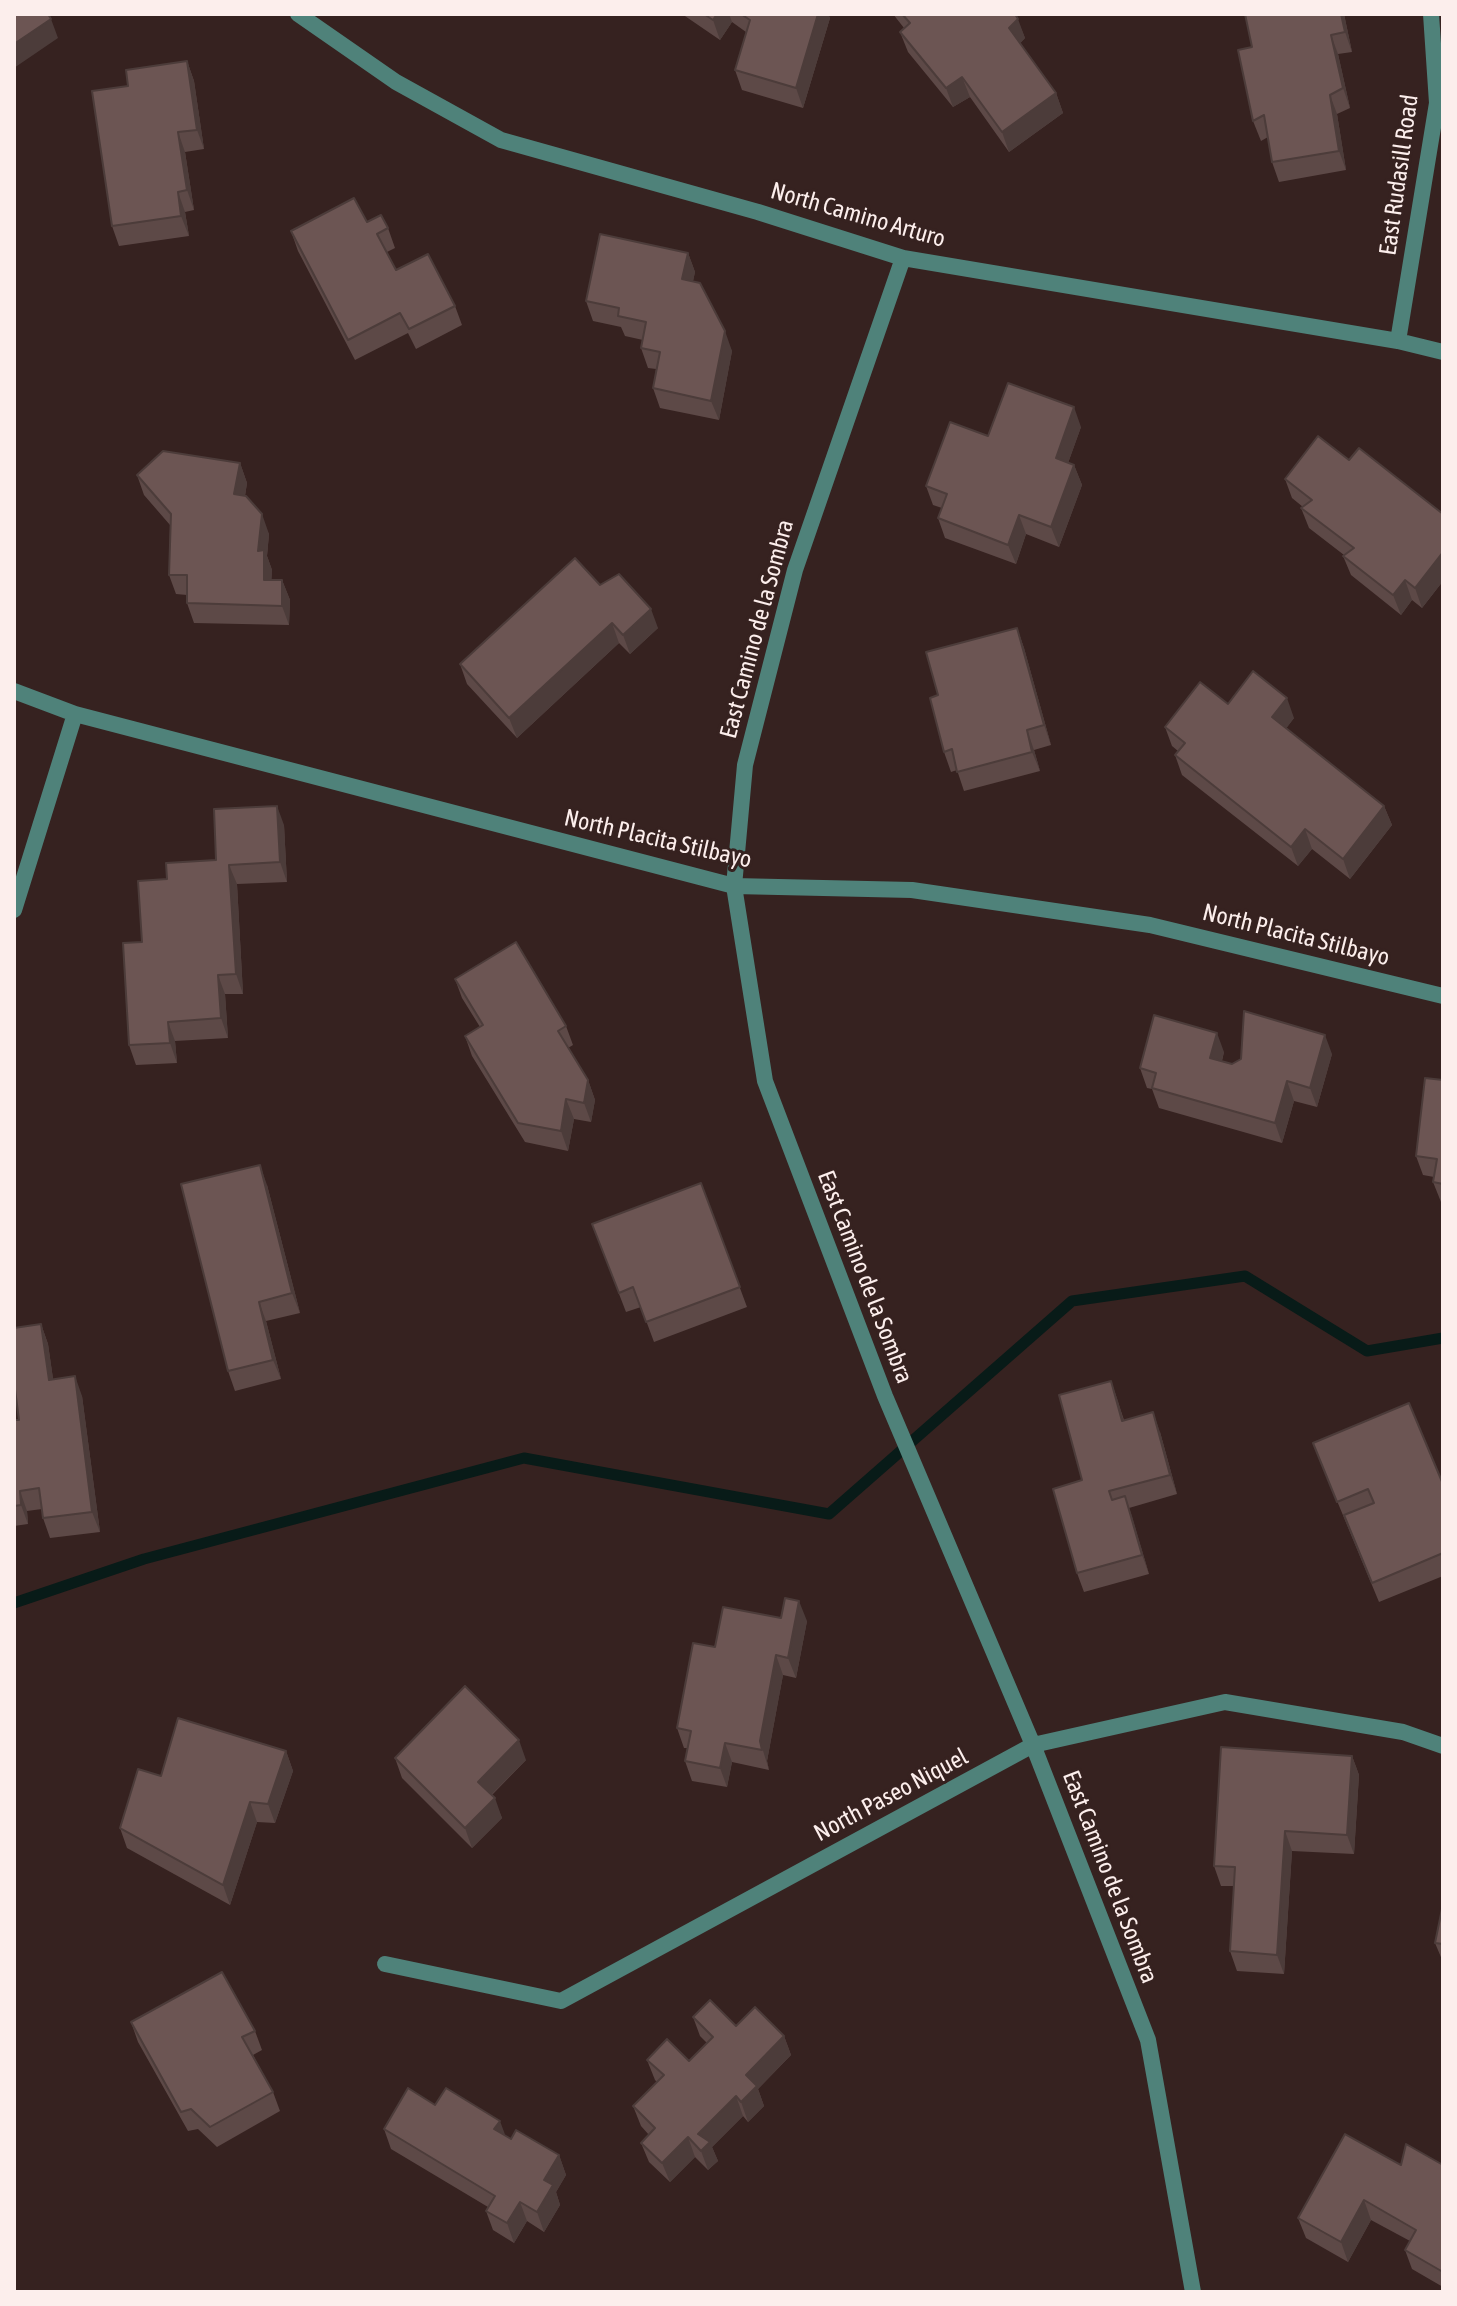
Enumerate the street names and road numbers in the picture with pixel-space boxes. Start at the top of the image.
street label: East Rudasill Road [1373,93,1425,257]
street label: North Camino Arturo [767,176,949,254]
street label: East Camino de la Sombra [714,517,800,741]
street label: North Placita Stilbayo [561,803,755,875]
street label: North Placita Stilbayo [1200,898,1392,972]
street label: East Camino de la Sombra [811,1167,919,1387]
street label: North Paseo Niquel [809,1742,973,1848]
street label: East Camino de la Sombra [1056,1767,1164,1987]

